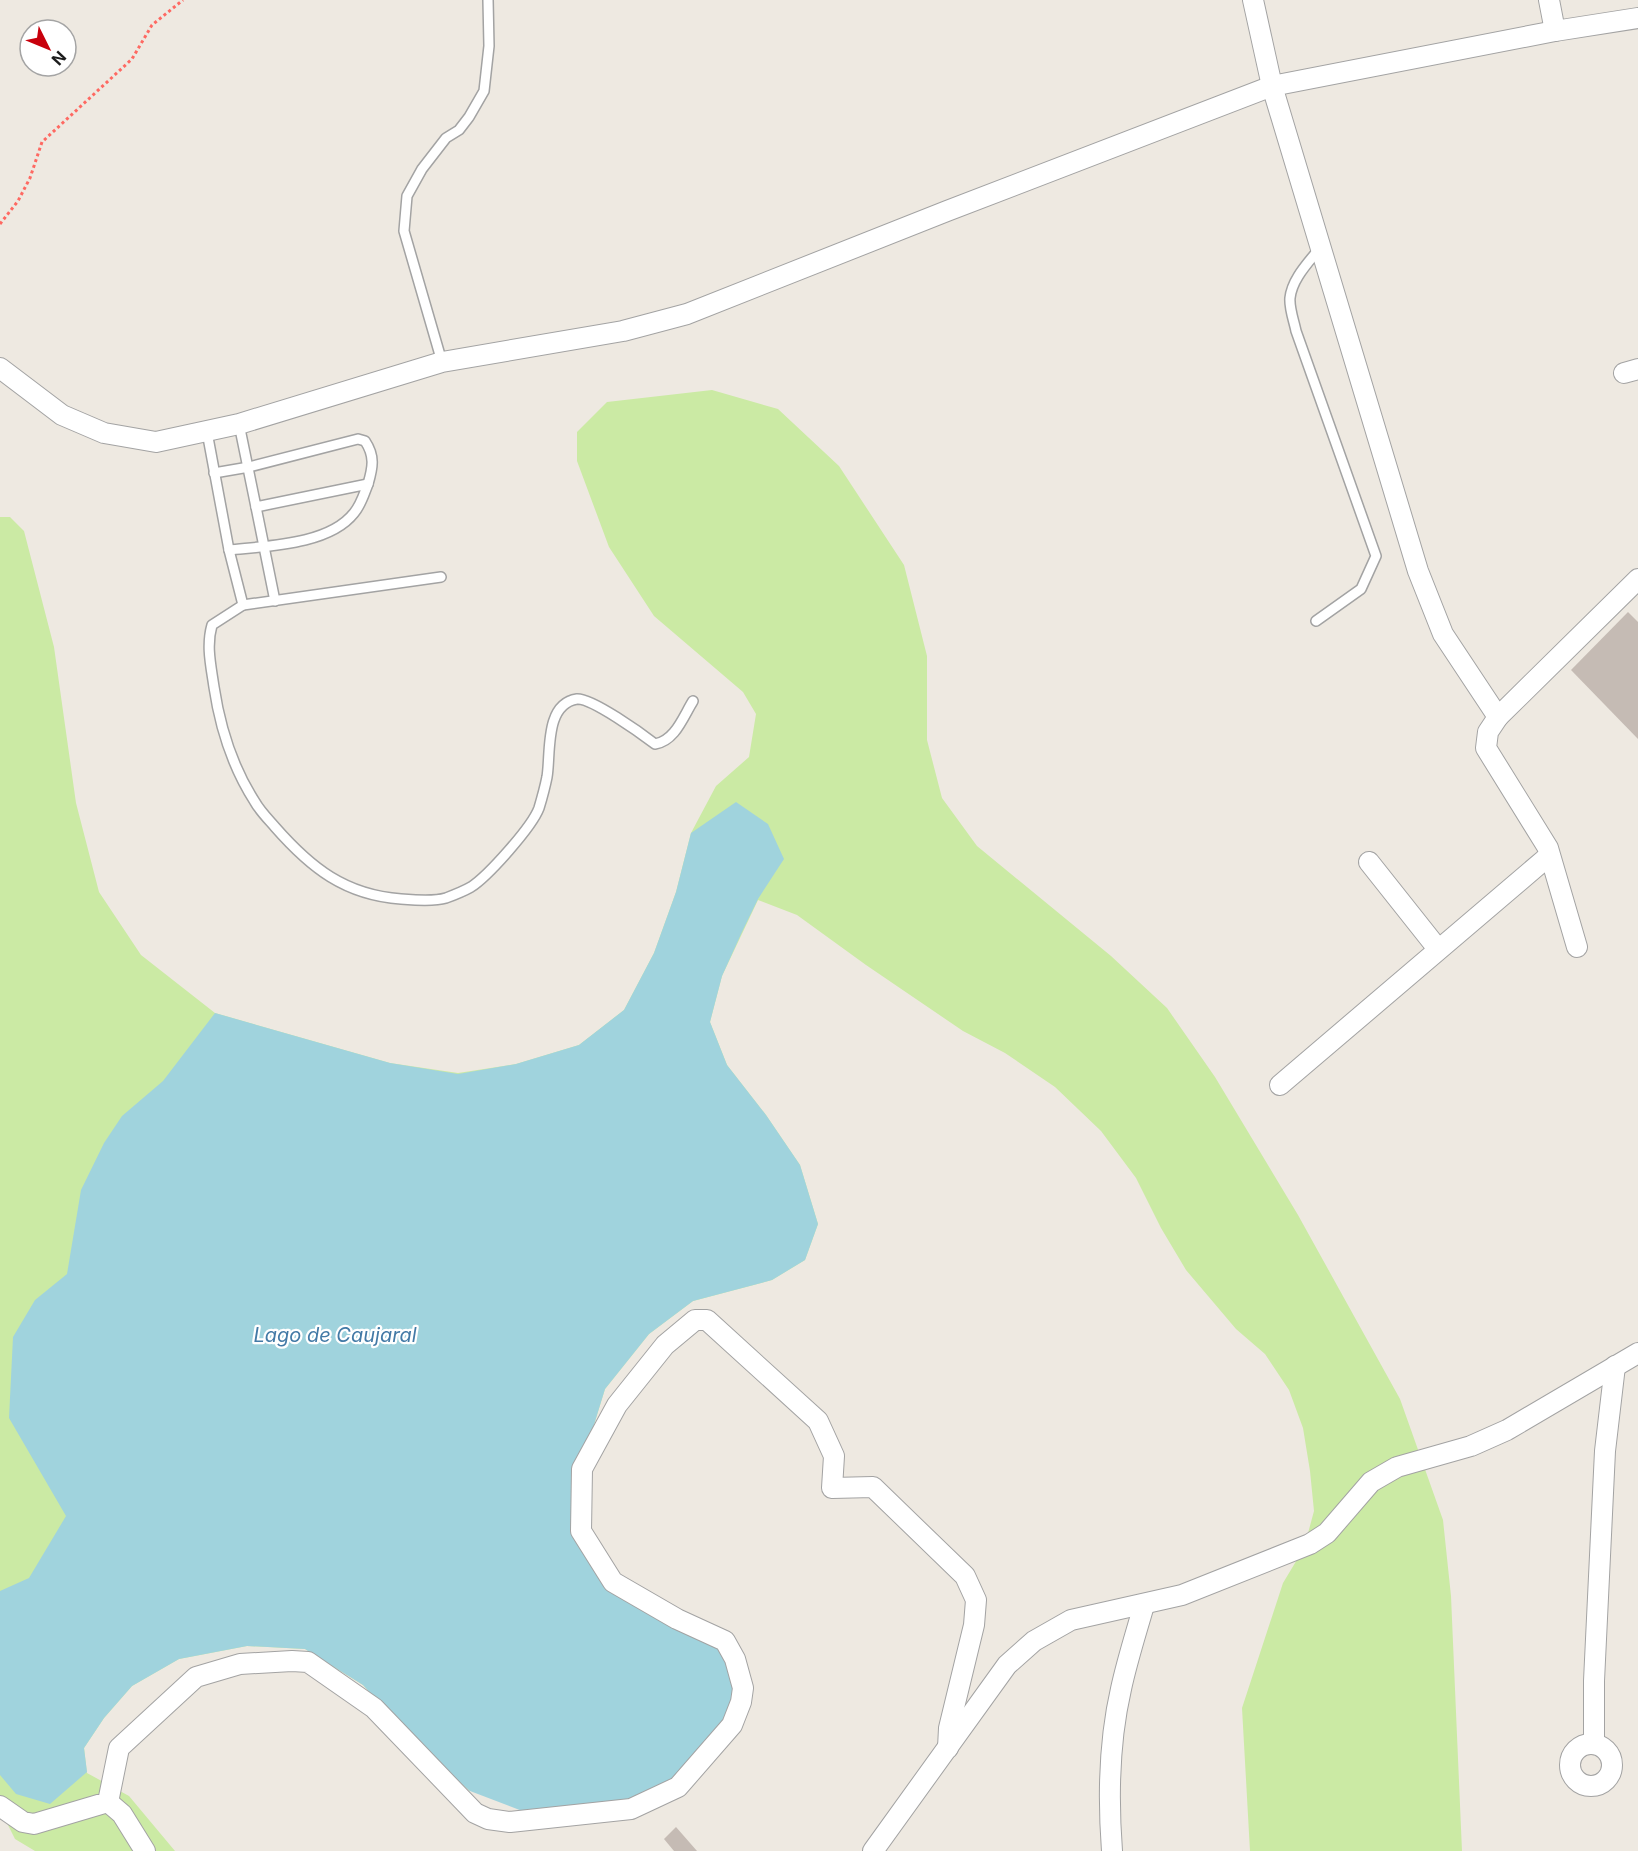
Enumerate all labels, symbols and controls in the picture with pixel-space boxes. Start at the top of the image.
north arrow [18,18,78,78]
text: N [47,47,70,70]
water label: Lago de Caujaral [253,1323,417,1347]

